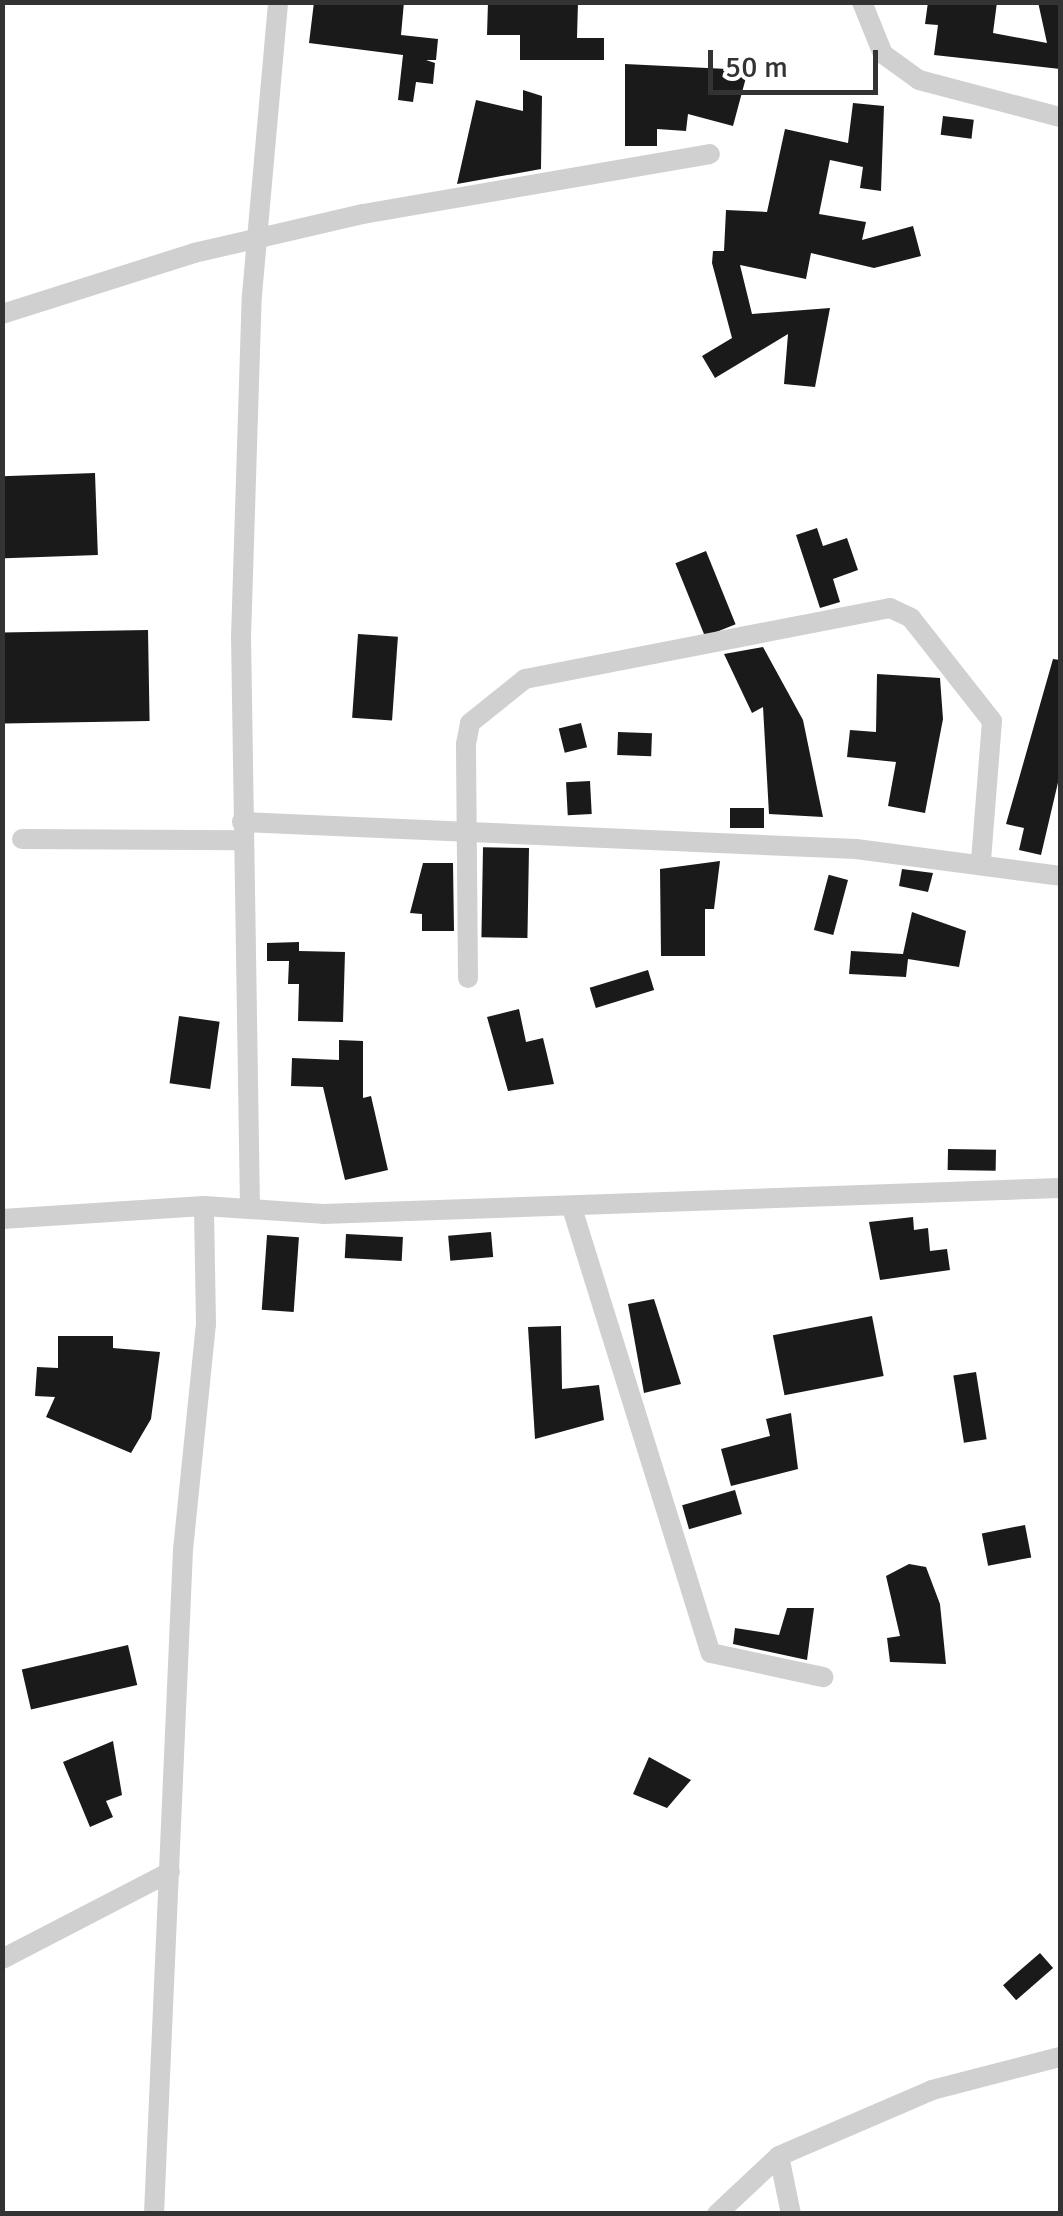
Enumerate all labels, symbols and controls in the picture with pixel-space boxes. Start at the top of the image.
scale bar [713,30,883,92]
text: 50 m [725,49,788,86]

